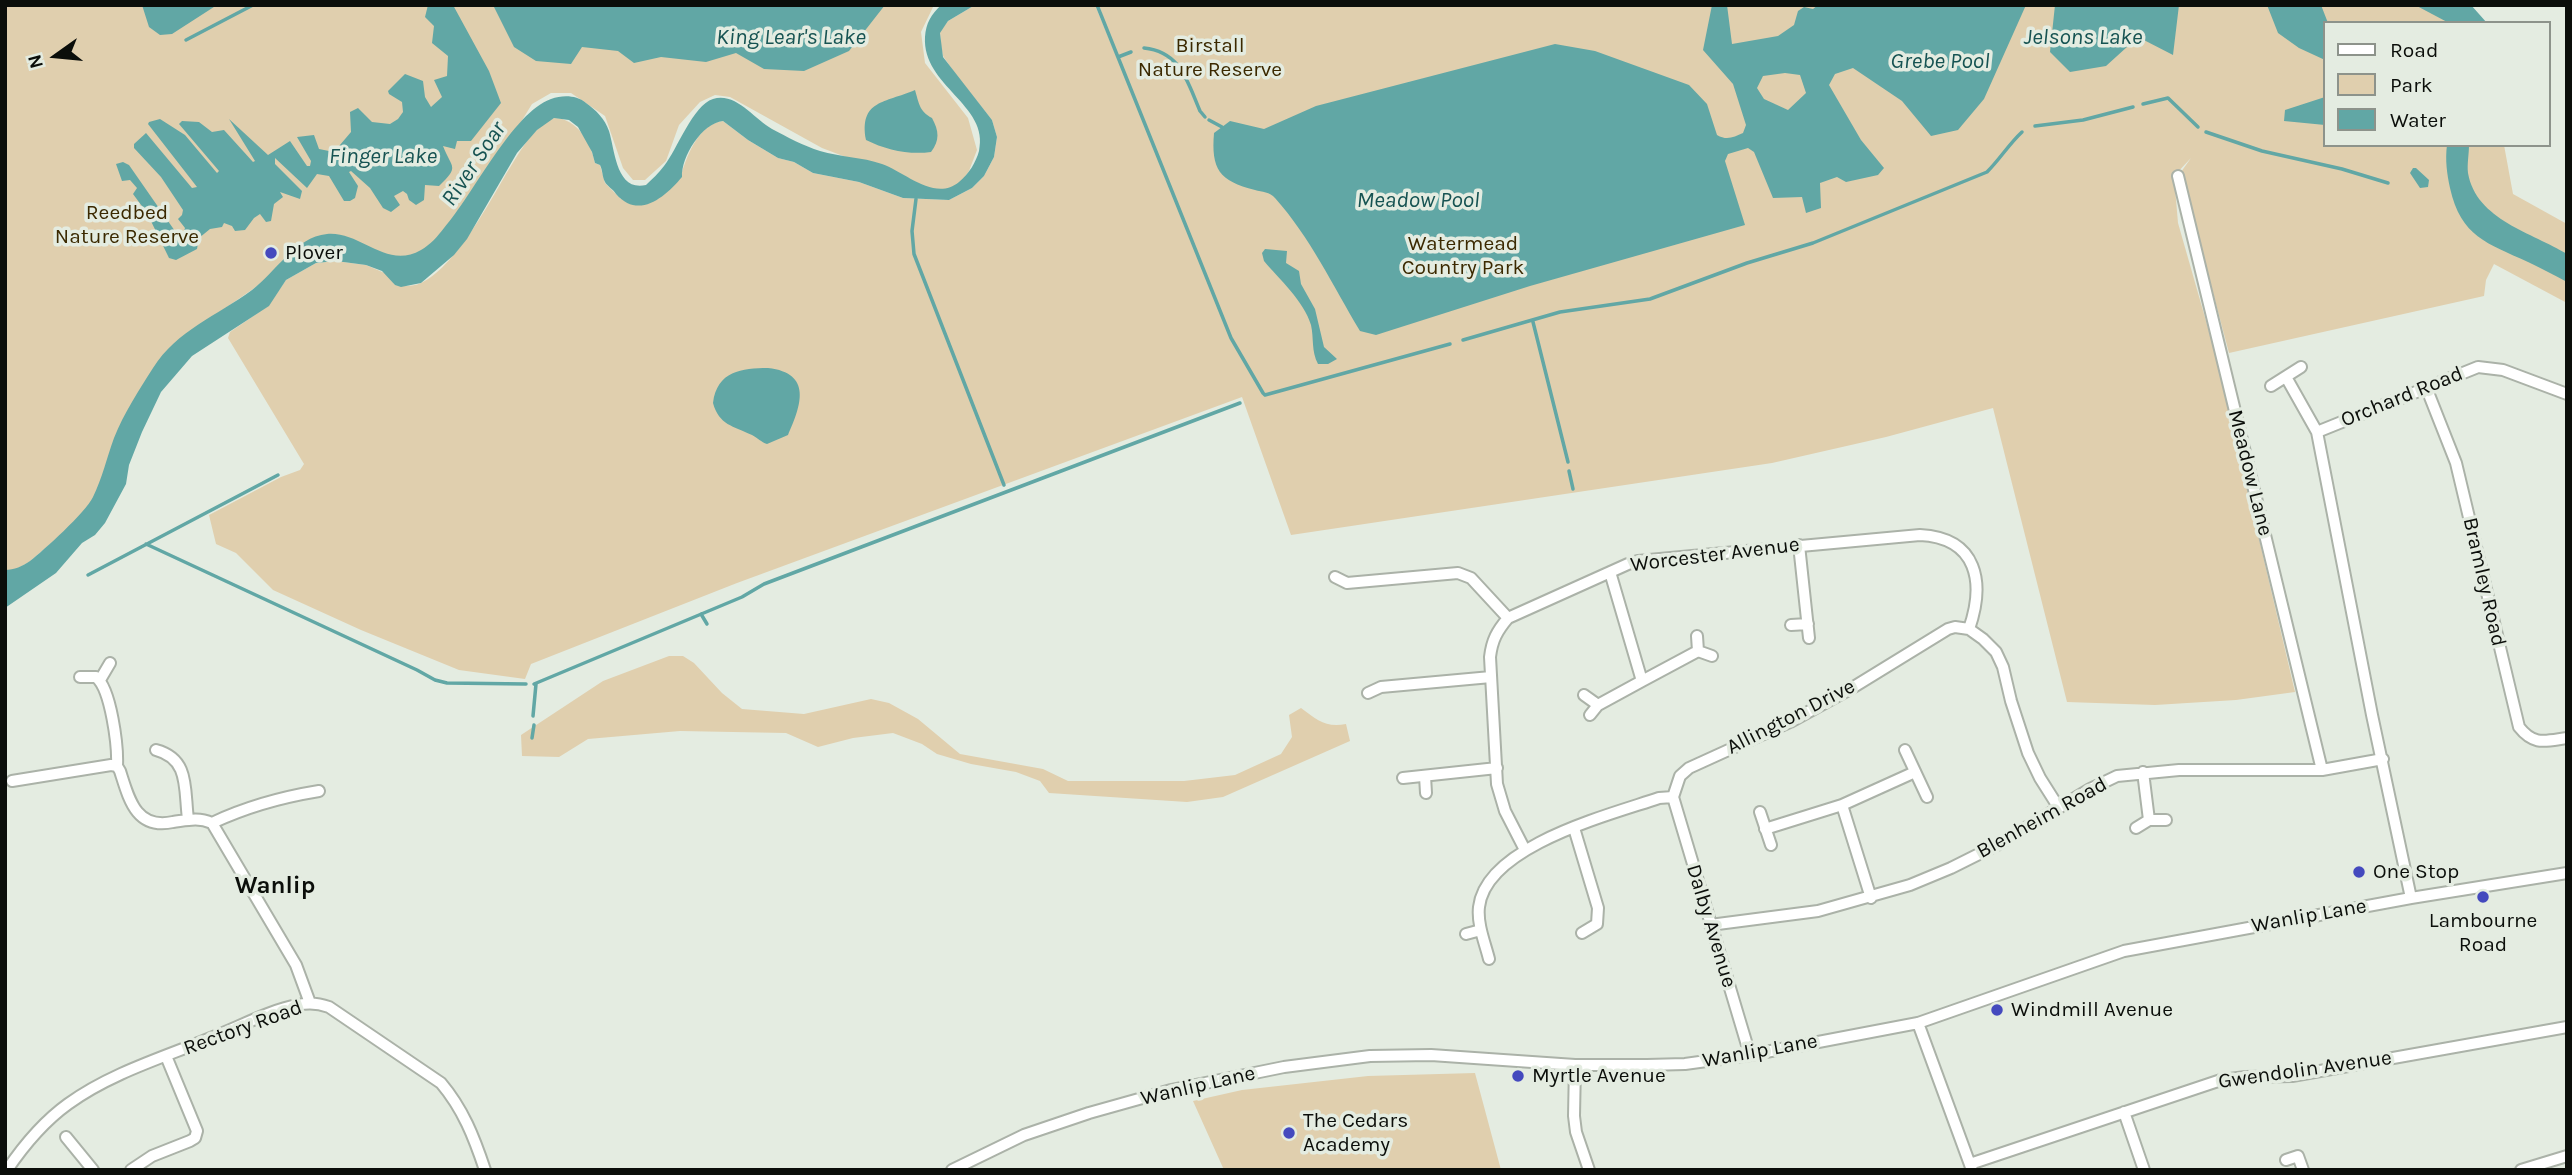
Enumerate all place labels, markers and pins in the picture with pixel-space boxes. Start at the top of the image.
place label: Plover [285,240,343,266]
marker: Plover [263,245,279,261]
place label: One Stop [2373,859,2459,885]
marker: One Stop [2351,864,2367,880]
marker: Lambourne Road [2475,889,2491,905]
place label: Lambourne Road [2429,908,2537,958]
place label: Windmill Avenue [2011,997,2173,1023]
marker: Windmill Avenue [1989,1002,2005,1018]
place label: Myrtle Avenue [1532,1063,1666,1089]
marker: Myrtle Avenue [1510,1068,1526,1084]
place label: The Cedars Academy [1303,1108,1408,1158]
marker: The Cedars Academy [1281,1125,1297,1141]

